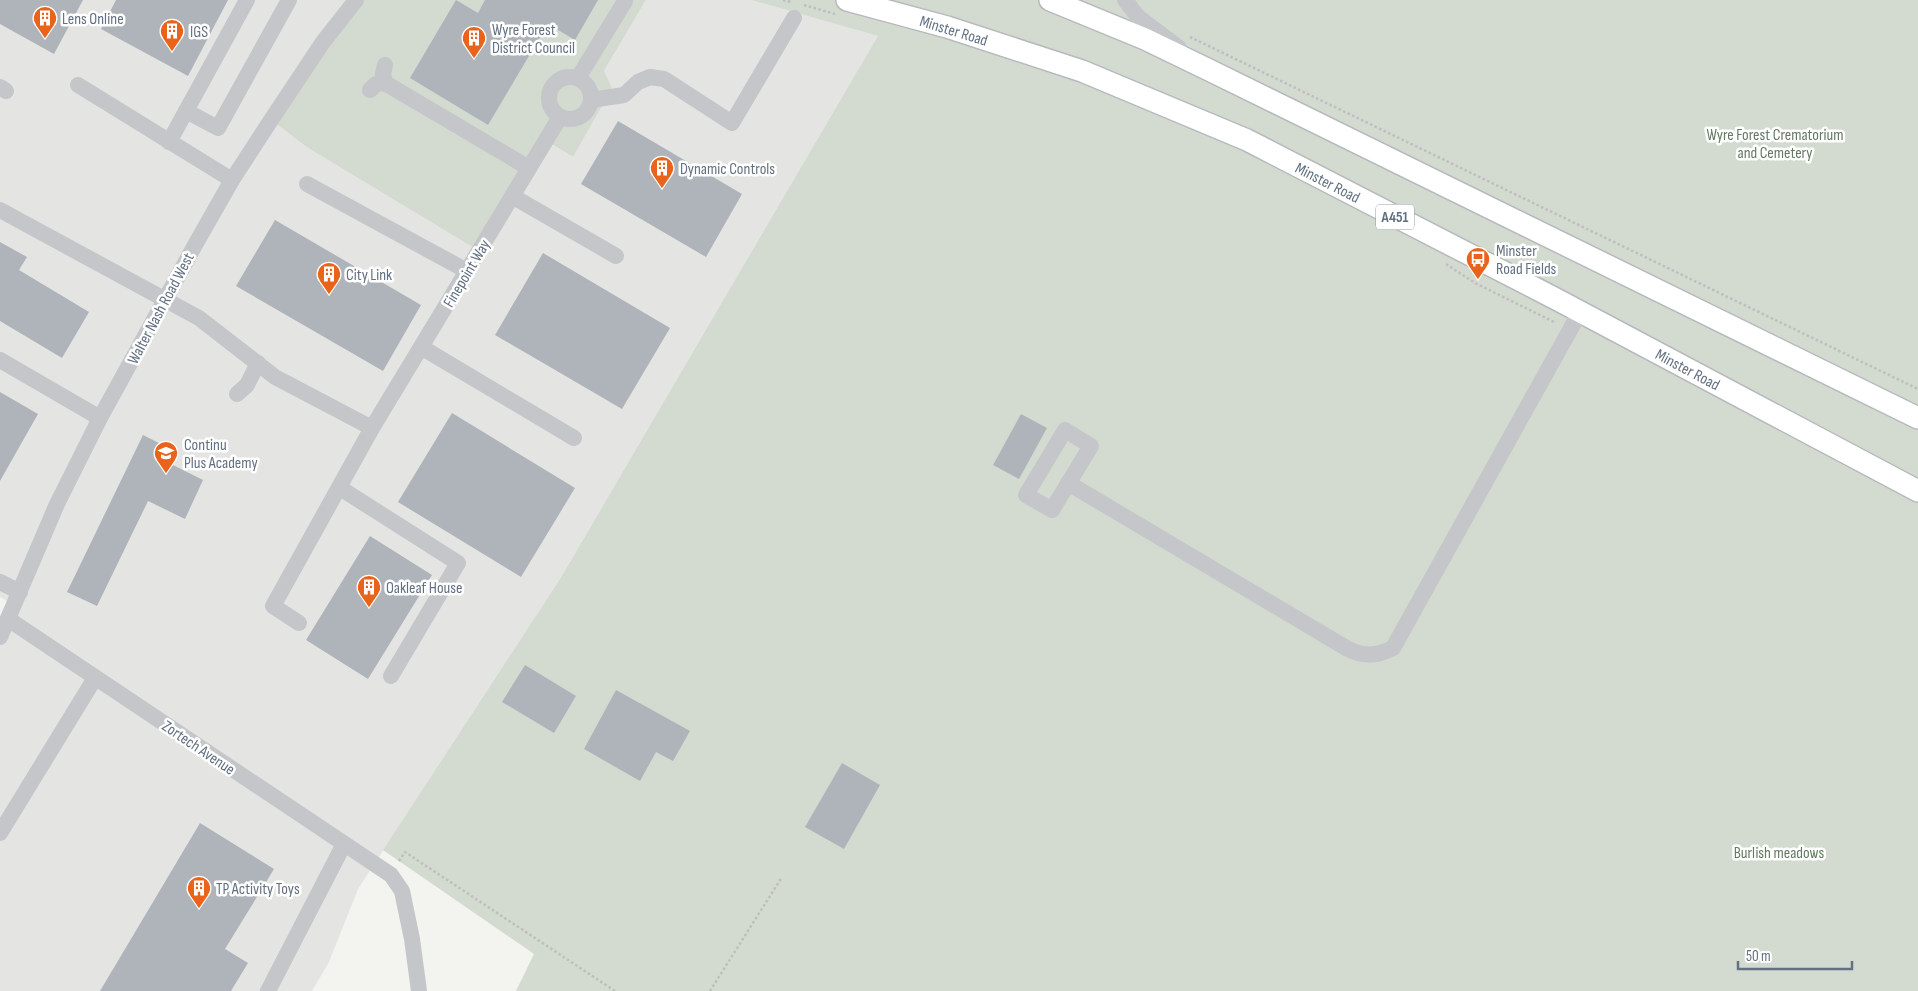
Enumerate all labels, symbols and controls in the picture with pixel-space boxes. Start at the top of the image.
building icon: Lens Online [32,5,58,39]
place label: Lens Online [62,10,124,29]
street label: Minster Road [917,12,990,51]
building icon: IGS [159,18,185,52]
place label: Wyre Forest District Council [492,21,575,58]
place label: IGS [190,23,208,42]
building icon: Wyre Forest District Council [461,25,487,59]
park label: Wyre Forest Crematorium and Cemetery [1706,126,1844,163]
building icon: Dynamic Controls [649,155,675,189]
street label: Minster Road [1292,159,1363,208]
place label: Dynamic Controls [680,160,775,179]
road number: A451 [1376,204,1414,230]
street label: Finepoint Way [440,237,495,311]
place label: Minster Road Fields [1496,242,1557,279]
bus stop icon: Minster Road Fields [1465,246,1491,280]
street label: Walter Nash Road West [124,250,199,368]
building icon: City Link [316,261,342,295]
place label: City Link [346,266,392,285]
street label: Minster Road [1652,345,1723,395]
place label: Continu Plus Academy [184,436,258,473]
school or university icon: Continu Plus Academy [153,440,179,474]
building icon: Oakleaf House [356,574,382,608]
place label: Oakleaf House [386,579,462,598]
street label: Zortech Avenue [158,717,238,780]
park label: Burlish meadows [1734,844,1825,863]
building icon: TP Activity Toys [186,875,212,909]
place label: TP Activity Toys [216,880,300,899]
scale bar [1738,938,1852,970]
text: 50 m [1746,947,1771,966]

